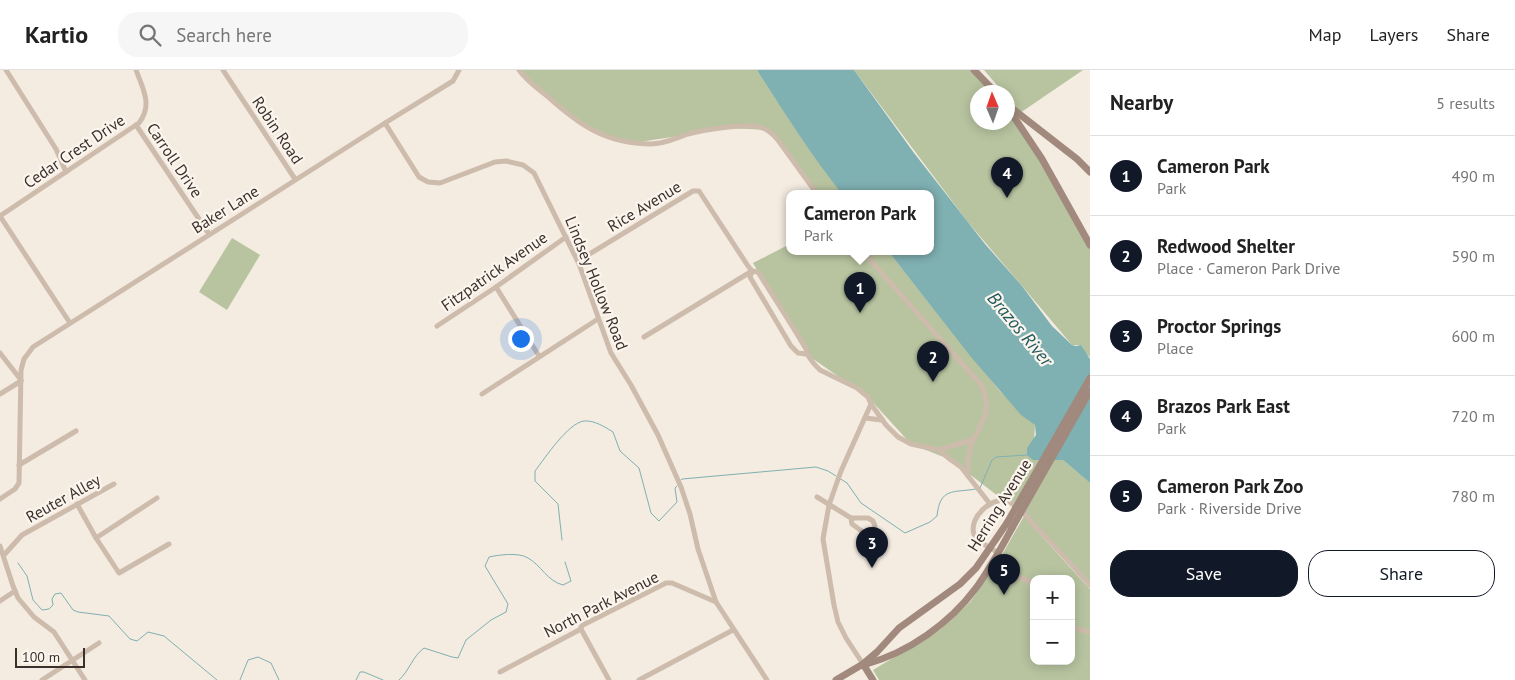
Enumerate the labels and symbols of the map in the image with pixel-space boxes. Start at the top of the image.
north arrow [970,85,1015,130]
street label: Robin Road [248,92,308,168]
street label: Cedar Crest Drive [20,110,128,192]
street label: Carroll Drive [143,119,207,201]
pin: 4 [991,157,1023,198]
street label: Rice Avenue [603,176,685,236]
street label: Baker Lane [188,181,262,237]
street label: Lindsey Hollow Road [561,213,633,353]
street label: Fitzpatrick Avenue [437,227,551,315]
pin: 1 [844,272,876,313]
water label: Brazos River [983,287,1059,371]
your location [508,326,534,352]
pin: 2 [917,341,949,382]
street label: Herring Avenue [963,455,1035,555]
street label: Reuter Alley [22,469,104,527]
pin: 3 [856,527,888,568]
pin: 5 [988,554,1020,595]
street label: North Park Avenue [540,566,662,642]
scale bar [15,645,85,668]

